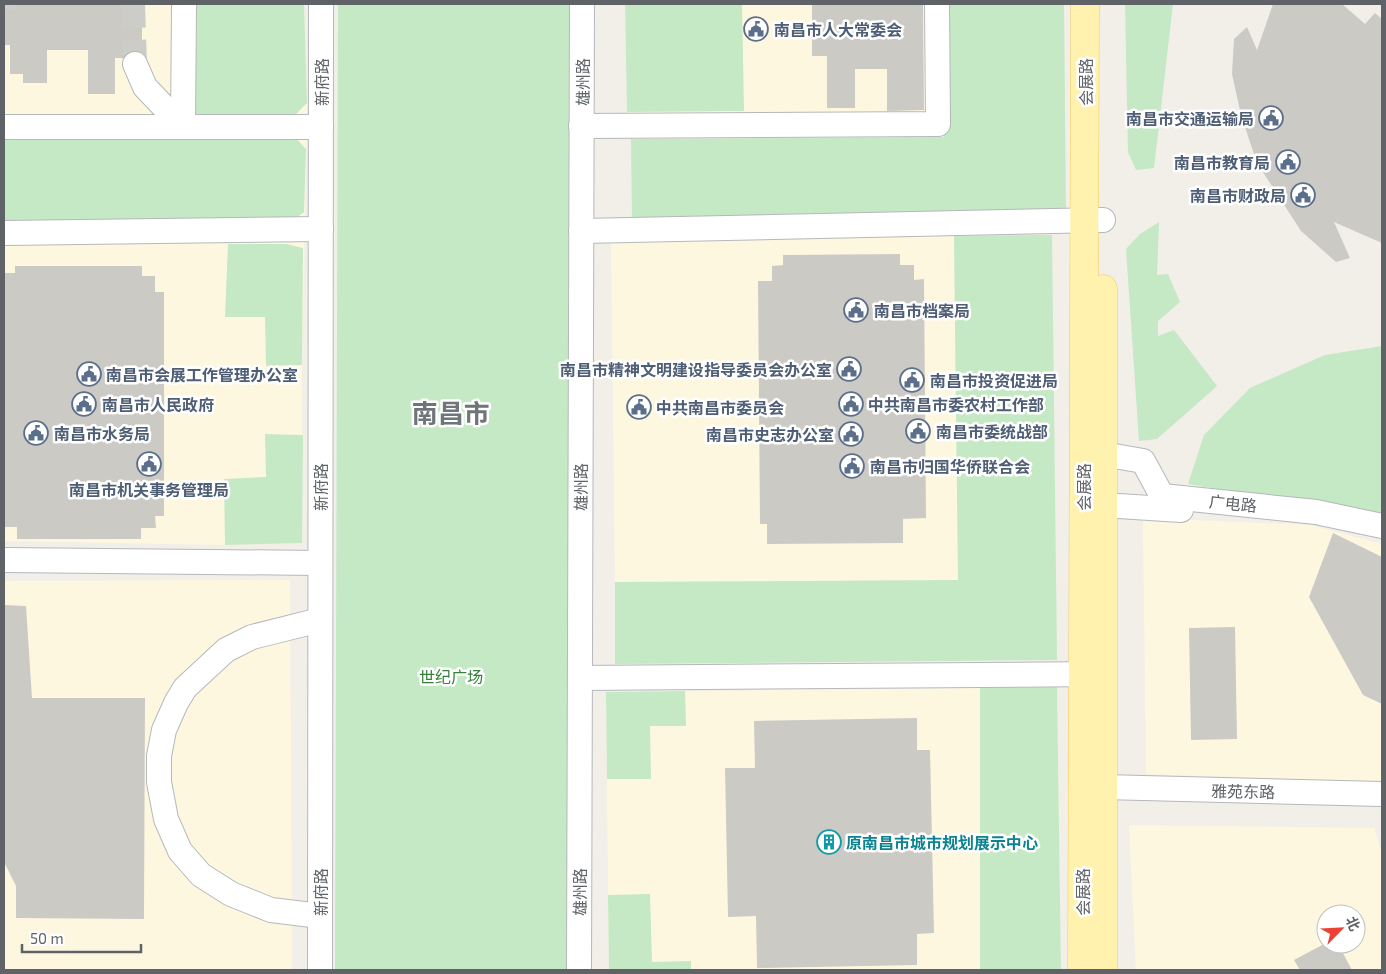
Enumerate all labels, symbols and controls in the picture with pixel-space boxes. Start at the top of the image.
public building icon: 南昌市人大常委会 [743,16,769,42]
place label: 南昌市人大常委会 [774,20,902,39]
street label: 新府路 [312,58,331,106]
street label: 雄州路 [573,58,592,106]
street label: 会展路 [1076,58,1095,106]
public building icon: 南昌市交通运输局 [1258,105,1284,131]
place label: 南昌市交通运输局 [1126,109,1254,128]
public building icon: 南昌市教育局 [1275,149,1301,175]
place label: 南昌市教育局 [1174,153,1270,172]
public building icon: 南昌市财政局 [1290,182,1316,208]
place label: 南昌市财政局 [1190,186,1286,205]
public building icon: 南昌市档案局 [843,297,869,323]
place label: 南昌市档案局 [874,301,970,320]
public building icon: 南昌市精神文明建设指导委员会办公室 [836,356,862,382]
place label: 南昌市精神文明建设指导委员会办公室 [560,360,832,379]
public building icon: 南昌市会展工作管理办公室 [76,361,102,387]
place label: 南昌市会展工作管理办公室 [106,365,298,384]
public building icon: 南昌市投资促进局 [899,367,925,393]
place label: 南昌市投资促进局 [930,371,1058,390]
public building icon: 南昌市人民政府 [71,391,97,417]
public building icon: 中共南昌市委农村工作部 [838,391,864,417]
public building icon: 中共南昌市委员会 [626,394,652,420]
place label: 南昌市人民政府 [102,395,214,414]
place label: 中共南昌市委农村工作部 [868,395,1044,414]
district label: 南昌市 [412,397,490,428]
place label: 中共南昌市委员会 [656,398,784,417]
public building icon: 南昌市委统战部 [905,418,931,444]
public building icon: 南昌市水务局 [23,420,49,446]
public building icon: 南昌市史志办公室 [838,421,864,447]
place label: 南昌市委统战部 [936,422,1048,441]
place label: 南昌市水务局 [54,424,150,443]
place label: 南昌市史志办公室 [706,425,834,444]
public building icon: 南昌市机关事务管理局 [136,451,162,477]
public building icon: 南昌市归国华侨联合会 [839,453,865,479]
place label: 南昌市归国华侨联合会 [870,457,1030,476]
street label: 新府路 [311,463,330,511]
street label: 雄州路 [571,463,590,511]
street label: 会展路 [1074,463,1093,511]
place label: 南昌市机关事务管理局 [69,480,229,499]
street label: 广电路 [1208,491,1258,515]
park label: 世纪广场 [419,667,483,686]
street label: 雅苑东路 [1211,781,1275,801]
building icon: 原南昌市城市规划展示中心 [816,829,842,855]
place label: 原南昌市城市规划展示中心 [846,833,1038,852]
street label: 新府路 [311,868,330,916]
street label: 雄州路 [570,868,589,916]
street label: 会展路 [1073,868,1092,916]
north arrow [1316,904,1366,954]
text: 北 [1343,914,1364,933]
scale bar [22,922,141,954]
text: 50 m [30,929,64,947]

